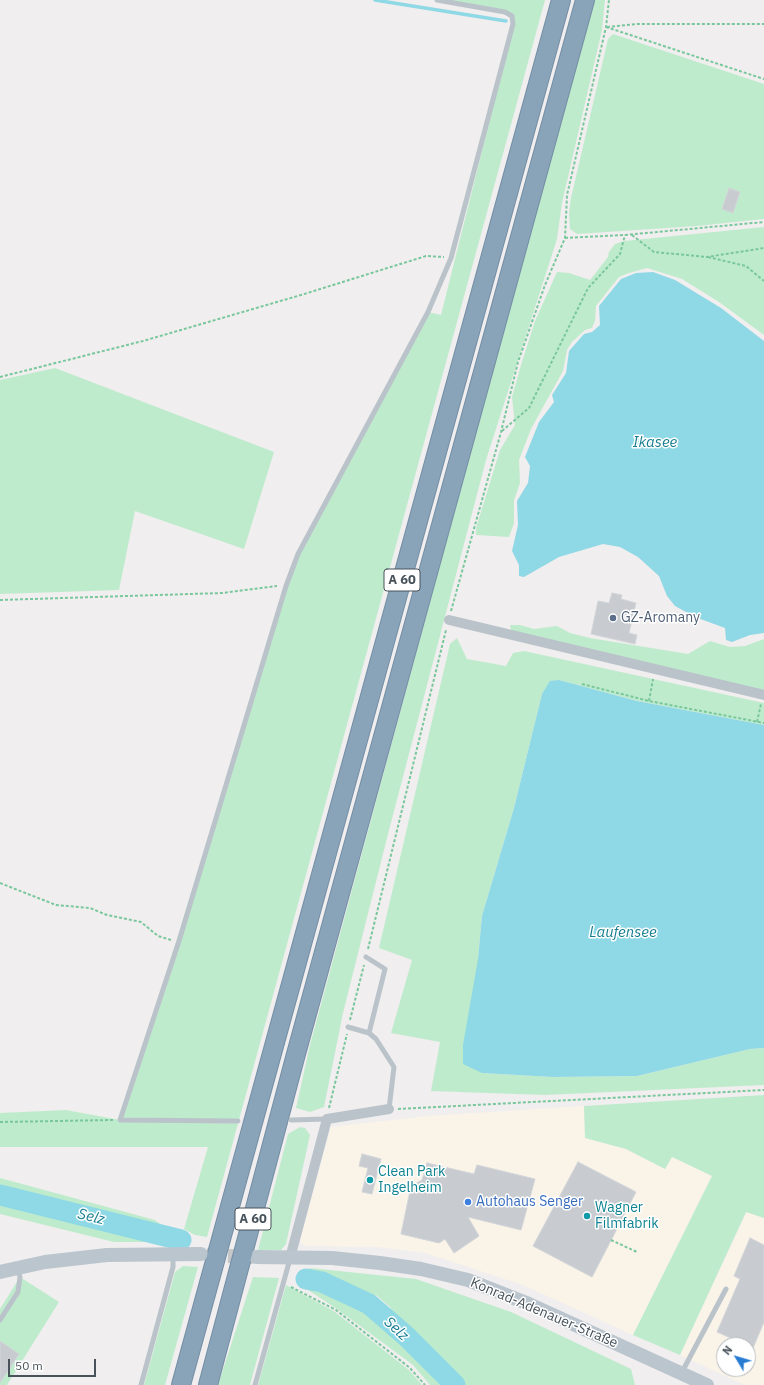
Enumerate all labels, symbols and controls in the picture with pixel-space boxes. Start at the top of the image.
water label: Ikasee [633,434,677,452]
road number: A 60 [384,569,420,591]
place label: GZ-Aromany [621,610,700,626]
marker: GZ-Aromany [608,613,618,623]
water label: Laufensee [589,924,657,942]
place label: Clean Park Ingelheim [378,1164,445,1196]
marker: Clean Park Ingelheim [365,1175,375,1185]
place label: Autohaus Senger [476,1194,583,1210]
marker: Autohaus Senger [463,1197,473,1207]
place label: Wagner Filmfabrik [595,1200,659,1232]
water label: Selz [76,1205,106,1229]
road number: A 60 [235,1208,271,1230]
marker: Wagner Filmfabrik [582,1211,592,1221]
street label: Konrad-Adenauer-Straße [468,1274,620,1352]
water label: Selz [380,1313,412,1345]
north arrow [716,1337,756,1377]
text: N [719,1343,735,1358]
scale bar [10,1351,98,1377]
text: 50 m [15,1358,43,1373]

